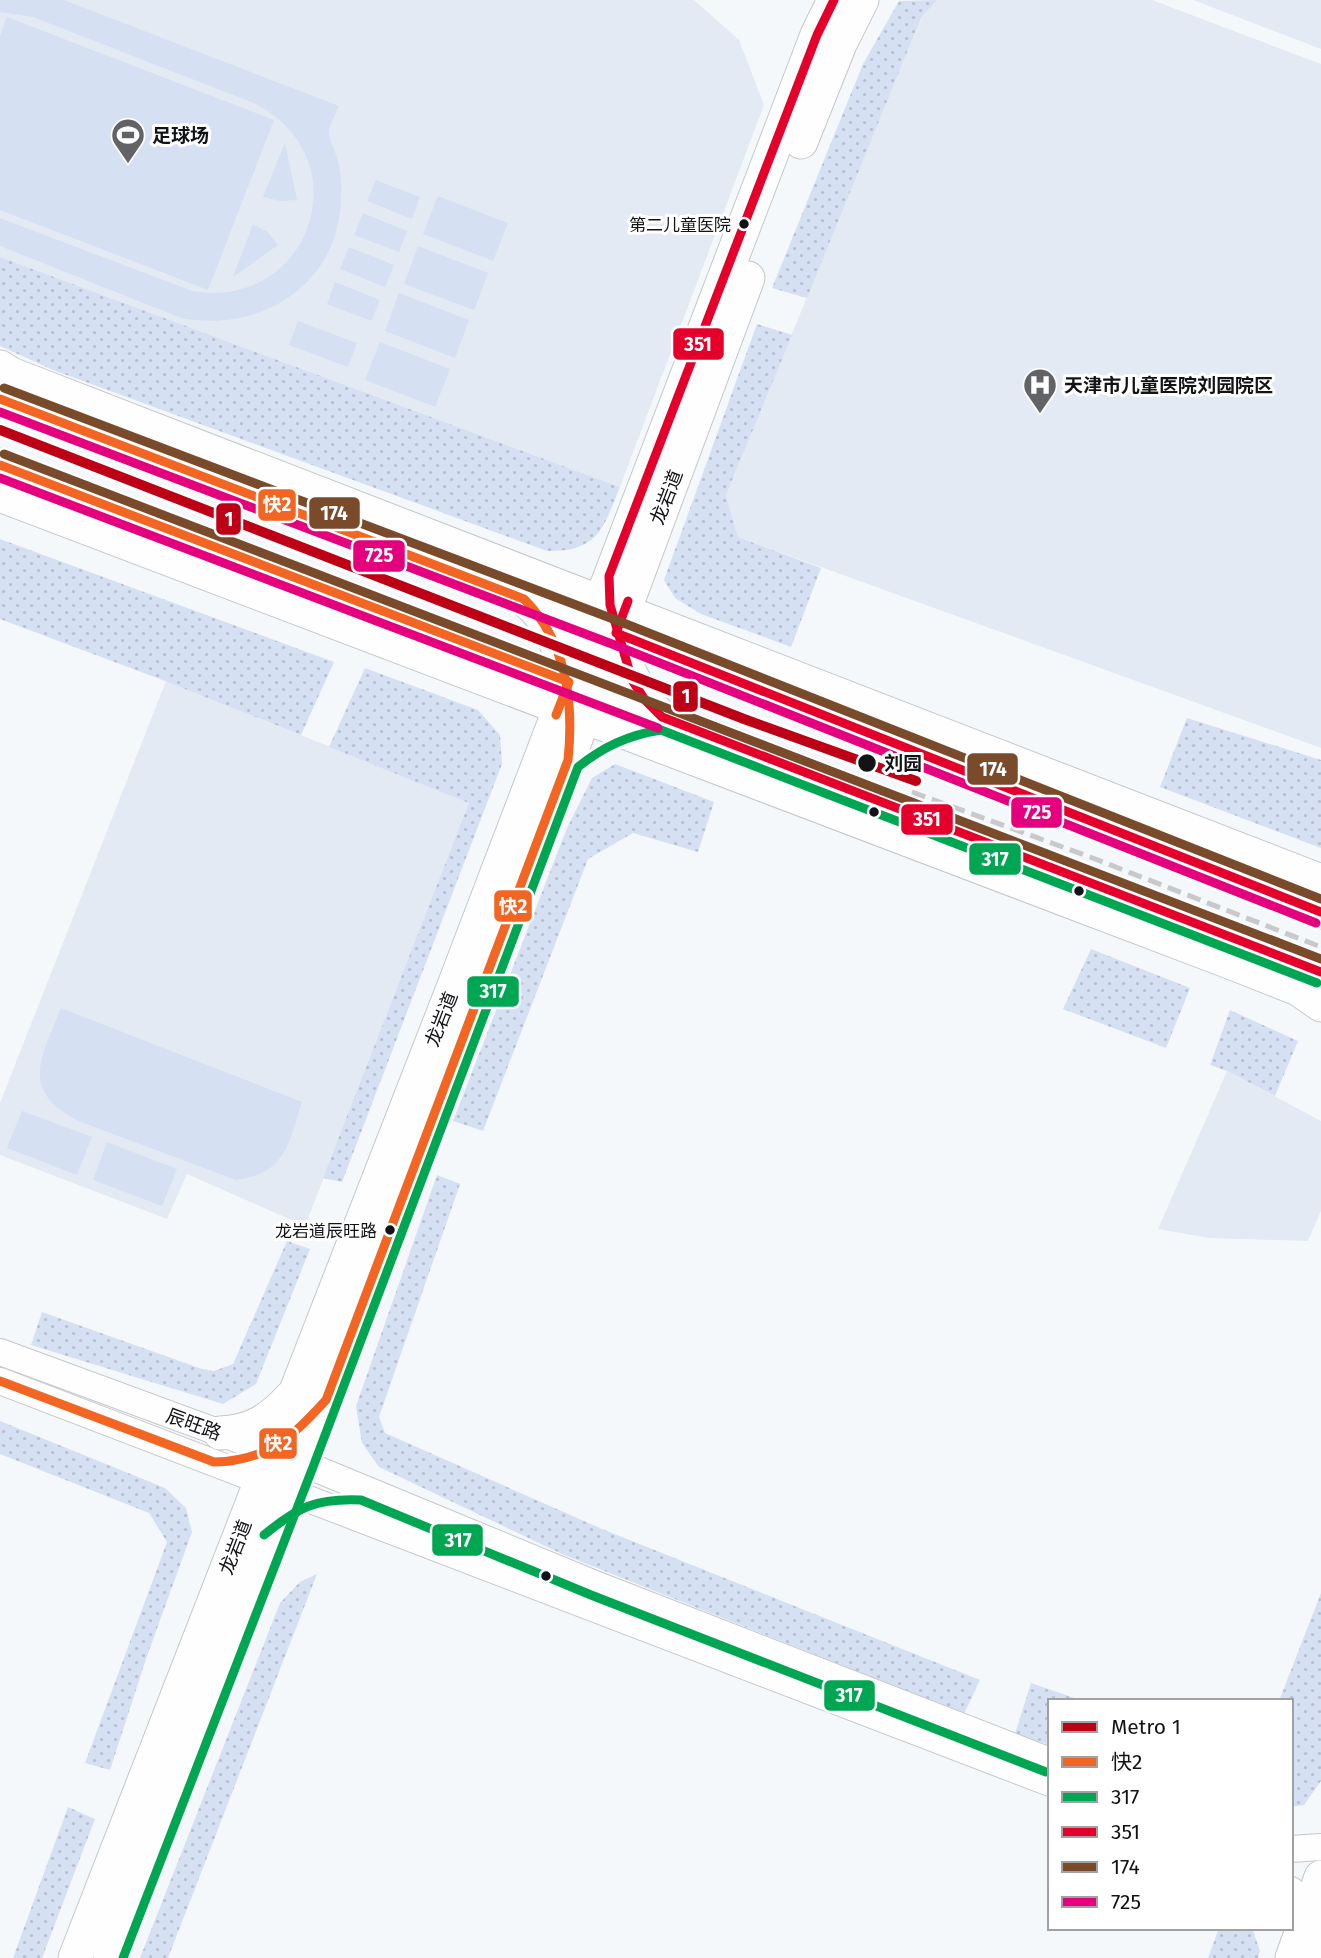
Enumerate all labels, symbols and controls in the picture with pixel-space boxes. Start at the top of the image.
sports icon: 足球场 [109,116,147,165]
place label: 足球场 [152,124,209,147]
place label: 第二儿童医院 [629,215,731,236]
marker: 第二儿童医院 [737,217,751,231]
line badge: 351 [672,327,725,361]
text: 351 [683,333,712,356]
hospital icon: 天津市儿童医院刘园院区 [1021,366,1059,415]
place label: 天津市儿童医院刘园院区 [1064,374,1273,397]
street label: 龙岩道 [646,466,687,528]
line badge: 快2 [257,488,297,522]
text: 快2 [263,493,292,516]
line badge: 174 [308,496,361,530]
line badge: 1 [215,502,242,536]
text: 174 [320,502,348,525]
text: 1 [225,508,233,531]
line badge: 725 [352,539,406,573]
text: 725 [365,544,393,567]
line badge: 1 [672,680,699,713]
text: 1 [682,685,690,708]
marker: 刘园 [856,752,878,774]
place label: 刘园 [884,752,922,775]
line badge: 174 [966,752,1019,786]
text: 174 [979,758,1007,781]
line badge: 725 [1010,796,1063,829]
text: 725 [1023,801,1051,824]
line badge: 351 [900,803,954,836]
unlabelled marker [867,805,881,819]
text: 351 [912,808,941,831]
line badge: 317 [968,842,1022,876]
text: 317 [980,848,1009,871]
unlabelled marker [1072,884,1086,898]
line badge: 快2 [493,889,533,923]
text: 快2 [499,895,528,918]
line badge: 317 [466,975,520,1008]
text: 317 [478,980,507,1003]
street label: 龙岩道 [421,988,462,1050]
place label: 龙岩道辰旺路 [275,1221,377,1242]
marker: 龙岩道辰旺路 [383,1223,397,1237]
street label: 辰旺路 [163,1404,225,1445]
line badge: 快2 [258,1427,298,1460]
text: 快2 [264,1432,293,1455]
street label: 龙岩道 [215,1516,256,1578]
line badge: 317 [431,1523,484,1557]
text: 317 [443,1529,472,1552]
unlabelled marker [539,1569,553,1583]
line badge: 317 [823,1679,876,1712]
text: 317 [834,1684,863,1707]
legend [1048,1699,1293,1930]
text: Metro 1 [1111,1714,1181,1740]
text: 快2 [1111,1749,1142,1775]
text: 317 [1111,1784,1139,1810]
text: 351 [1111,1819,1140,1845]
text: 174 [1111,1854,1140,1880]
text: 725 [1111,1889,1141,1915]

